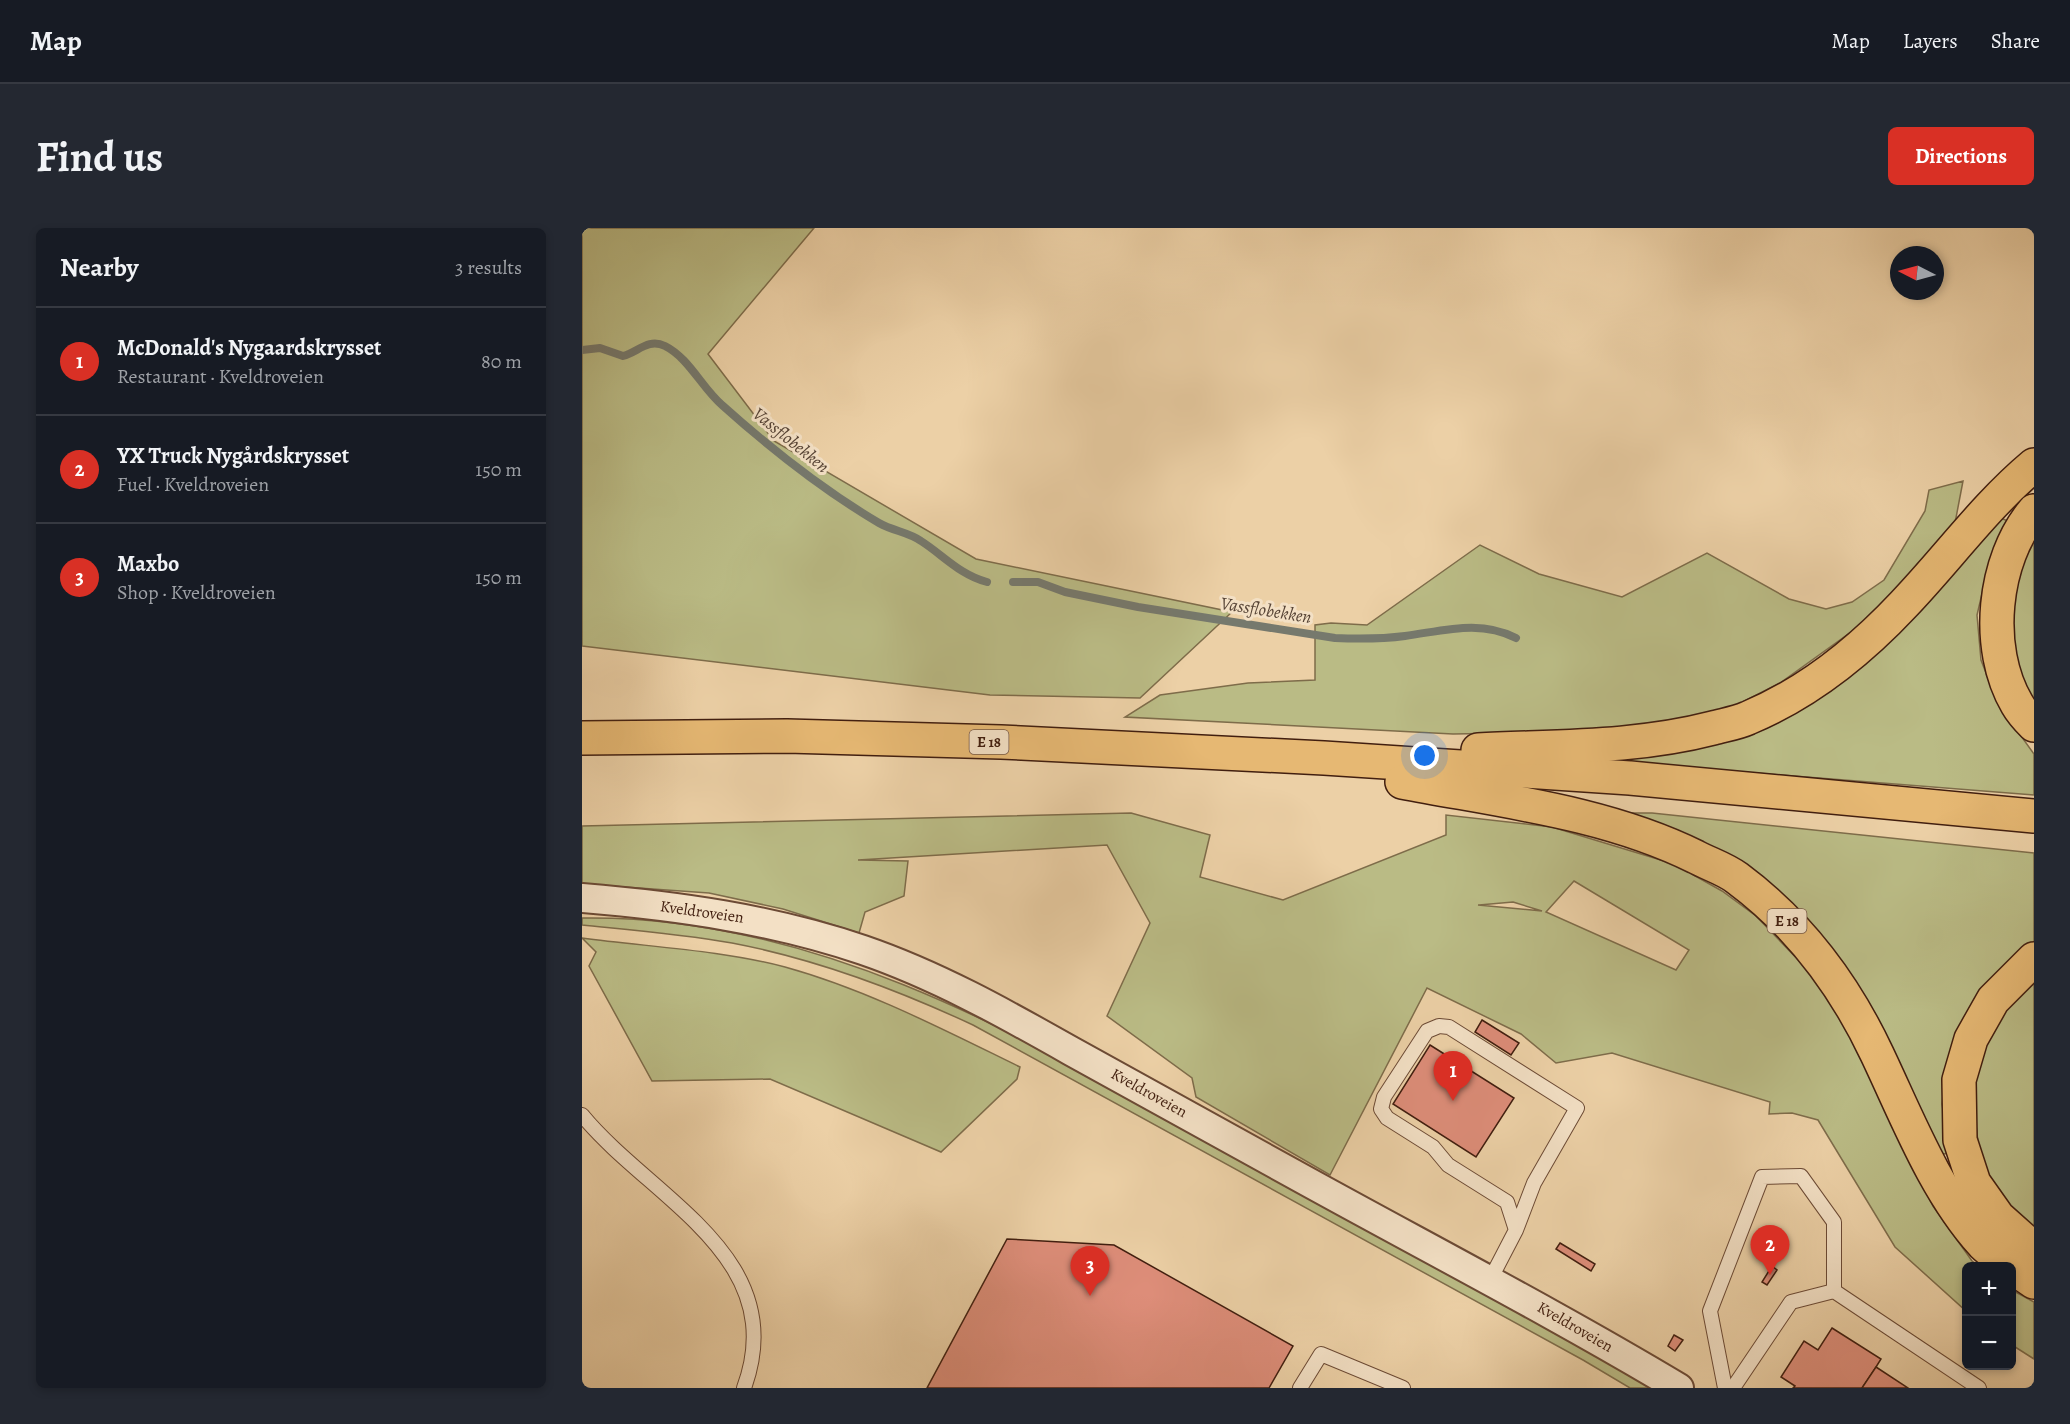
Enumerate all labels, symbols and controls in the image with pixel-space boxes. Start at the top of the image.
text: Map [30,22,82,60]
text: Map [1831,27,1870,55]
text: Layers [1903,27,1958,55]
text: Share [1991,27,2040,55]
button: Directions [1888,127,2034,185]
text: Find us [36,128,163,185]
north arrow [1890,246,1944,300]
text: Nearby [60,250,139,285]
text: 3 results [455,254,522,281]
text: McDonald's Nygaardskrysset [117,333,381,363]
text: 1 [76,348,83,375]
text: 80 m [481,348,522,375]
text: Restaurant · Kveldroveien [117,363,324,390]
water label: Vassflobekken [748,402,834,478]
text: YX Truck Nygårdskrysset [117,441,349,471]
text: 2 [75,456,84,483]
text: 150 m [475,456,522,483]
text: Fuel · Kveldroveien [117,471,269,498]
text: Maxbo [117,549,179,579]
text: 3 [75,564,84,591]
text: 150 m [475,564,522,591]
text: Shop · Kveldroveien [117,579,276,606]
water label: Vassflobekken [1219,591,1313,629]
road number: E 18 [970,730,1008,754]
your location [1410,741,1439,770]
street label: Kveldroveien [659,895,745,929]
road number: E 18 [1768,909,1806,933]
pin: 1 [1434,1052,1472,1101]
street label: Kveldroveien [1107,1063,1191,1123]
pin: 2 [1750,1226,1790,1275]
pin: 3 [1070,1246,1110,1296]
map controls [1962,1262,2016,1370]
button: + [1962,1262,2016,1316]
street label: Kveldroveien [1533,1296,1617,1358]
button: − [1962,1316,2016,1370]

